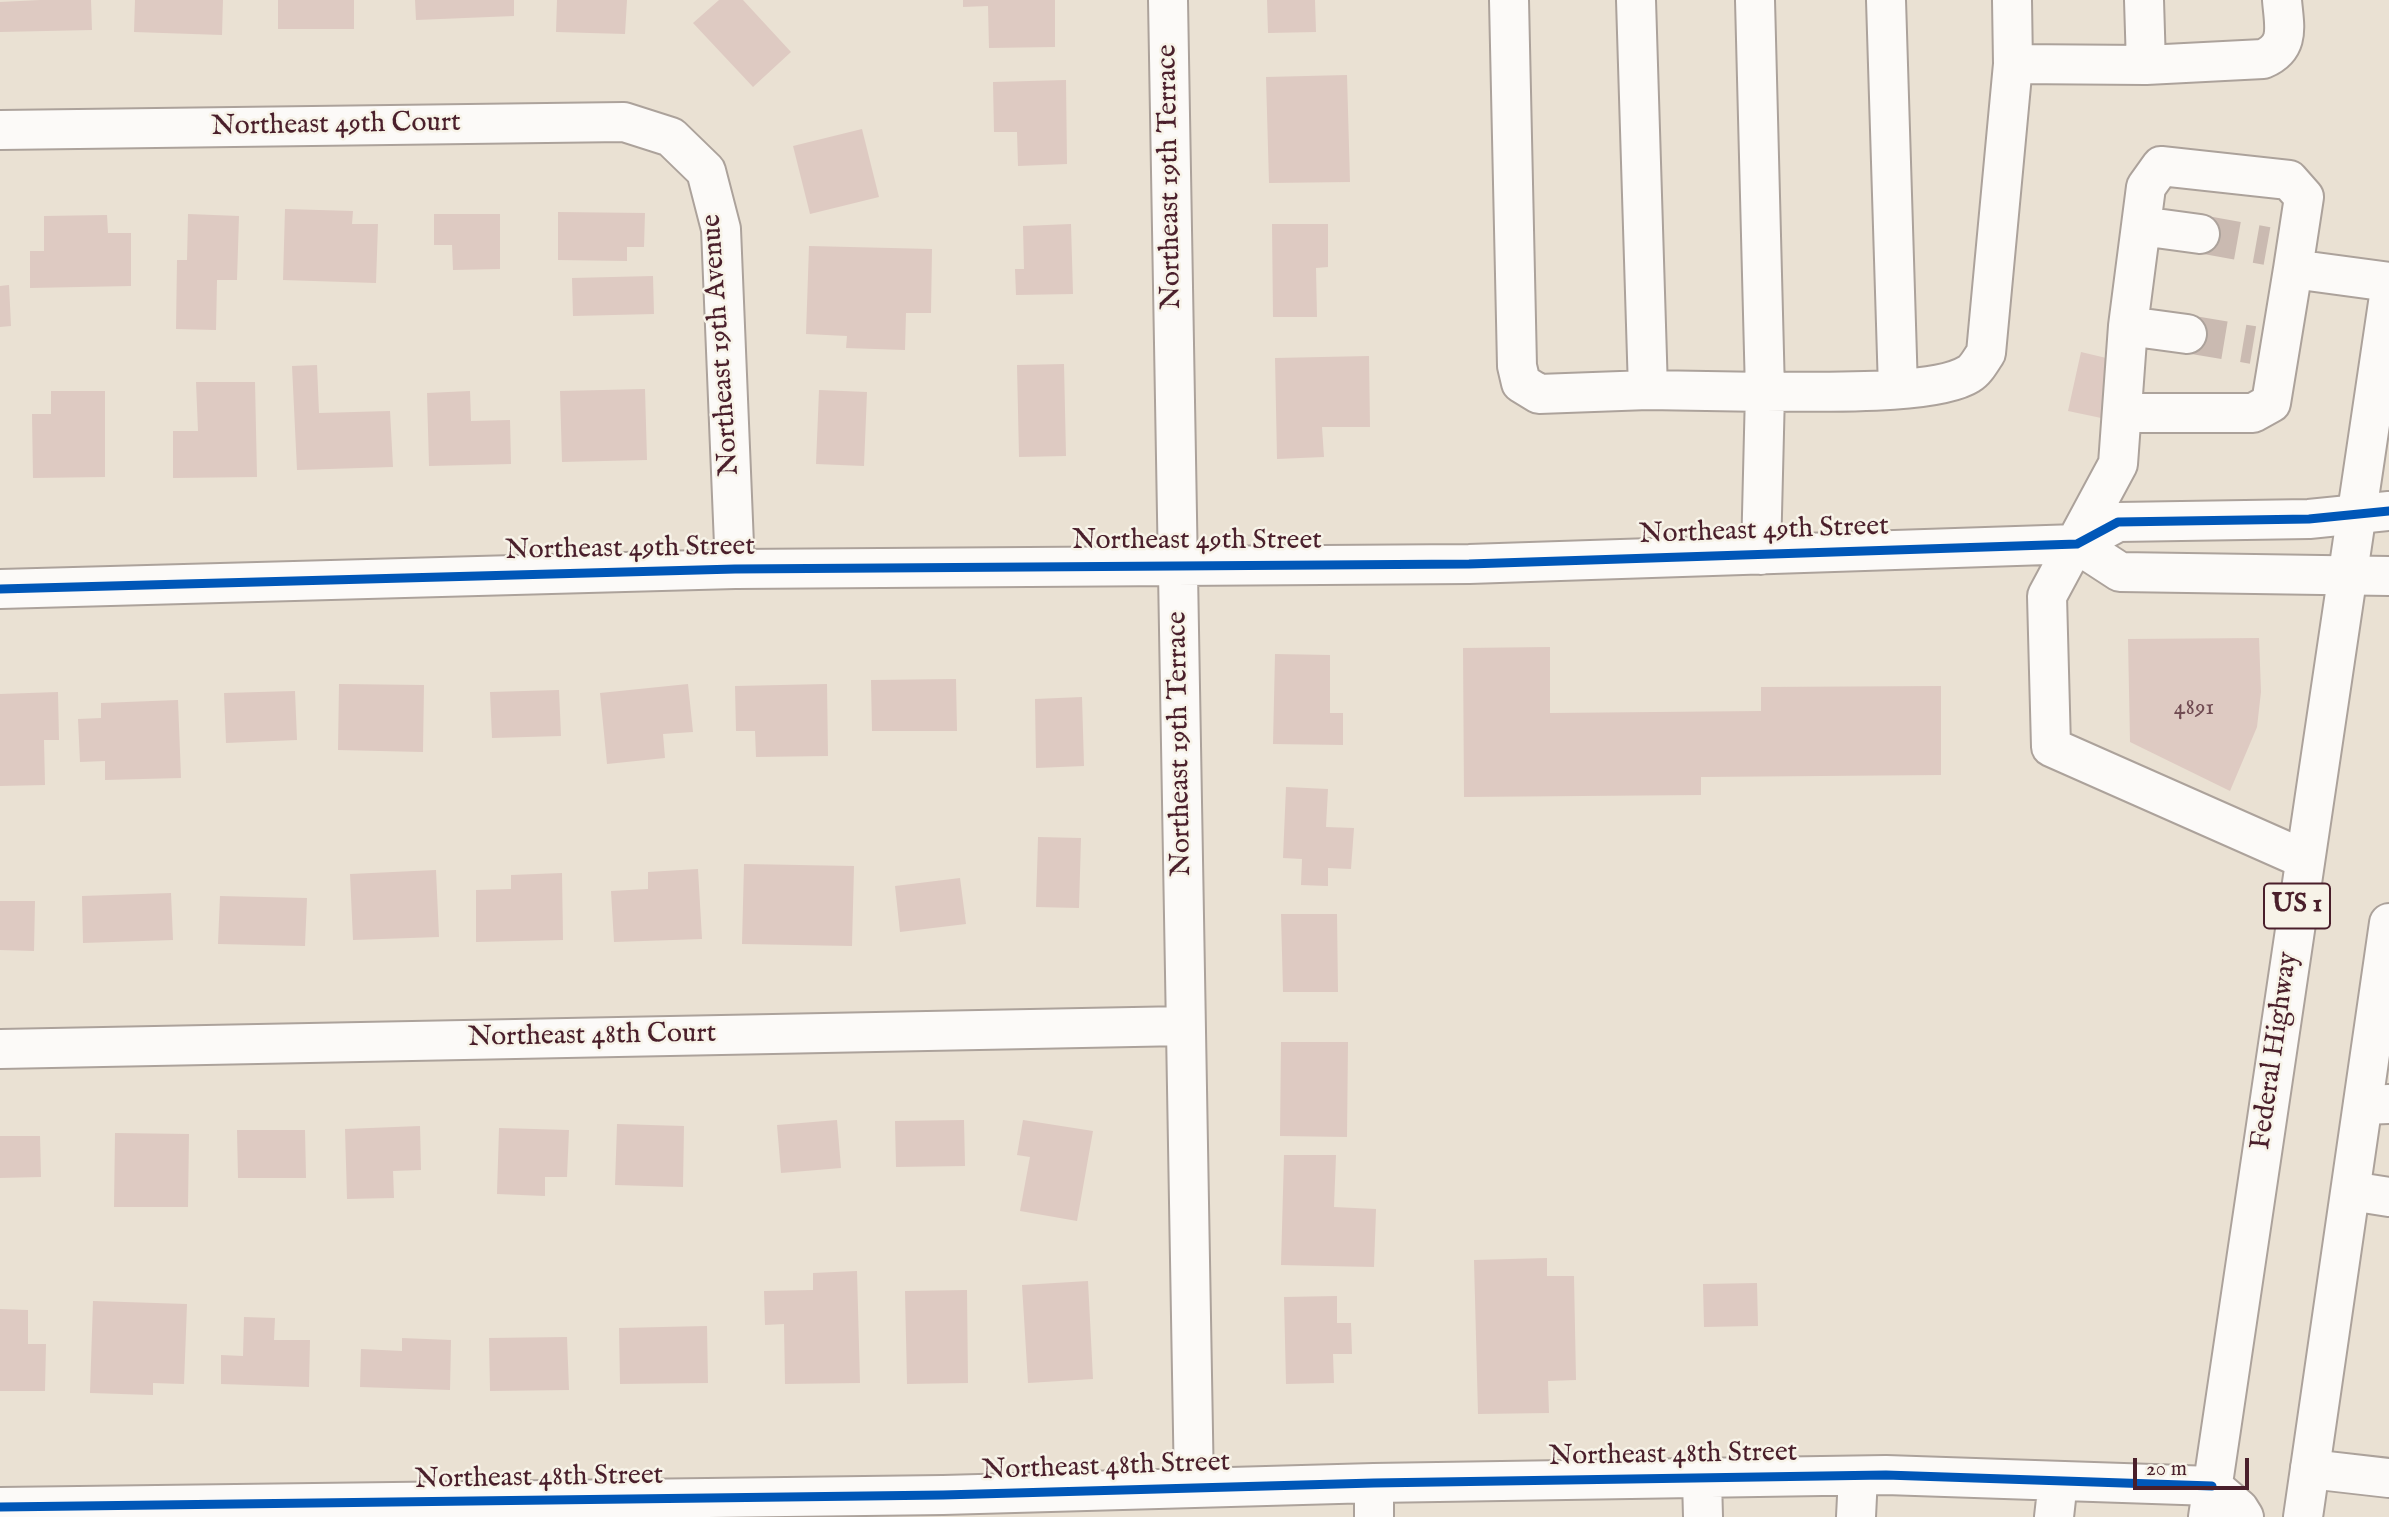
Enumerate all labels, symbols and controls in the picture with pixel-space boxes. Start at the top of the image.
street label: Northeast 19th Terrace [1152,44,1190,310]
street label: Northeast 49th Court [211,107,461,145]
street label: Northeast 19th Avenue [696,213,748,477]
street label: Northeast 49th Street [1639,511,1889,553]
street label: Northeast 49th Street [1072,525,1322,559]
street label: Northeast 49th Street [505,531,755,569]
street label: Northeast 19th Terrace [1162,611,1200,877]
house number: 4891 [2174,695,2214,723]
road number: US 1 [2264,884,2330,928]
street label: Federal Highway [2245,950,2307,1152]
street label: Northeast 48th Court [468,1018,716,1056]
street label: Northeast 48th Street [1548,1437,1798,1475]
scale bar [2137,1444,2252,1488]
street label: Northeast 48th Street [981,1447,1231,1489]
text: 20 m [2146,1456,2187,1483]
street label: Northeast 48th Street [414,1460,664,1498]

